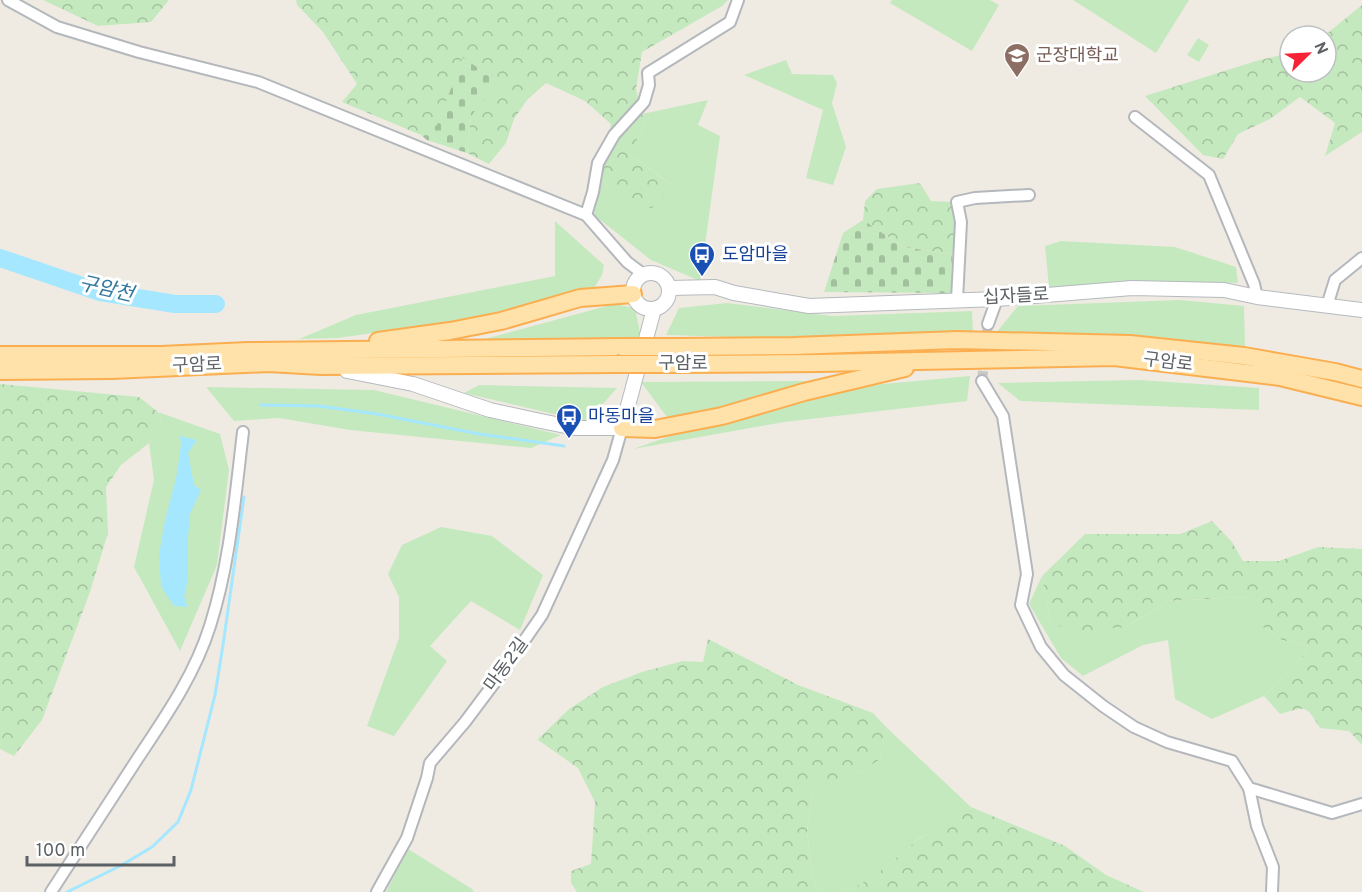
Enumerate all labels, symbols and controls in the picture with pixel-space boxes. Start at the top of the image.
north arrow [1278,24,1338,84]
text: N [1308,39,1331,58]
school or university icon: 군장대학교 [1002,41,1032,79]
place label: 군장대학교 [1036,45,1119,68]
bus stop icon: 도암마을 [687,240,717,278]
place label: 도암마을 [722,244,788,267]
water label: 구암천 [76,271,138,309]
street label: 십자들로 [982,284,1050,310]
street label: 구암로 [1142,349,1194,377]
street label: 구암로 [658,353,708,376]
street label: 구암로 [172,354,222,378]
bus stop icon: 마동마을 [554,402,584,440]
place label: 마동마을 [588,406,654,429]
street label: 마동2길 [480,634,534,696]
scale bar [27,829,174,867]
text: 100 m [36,840,85,863]

